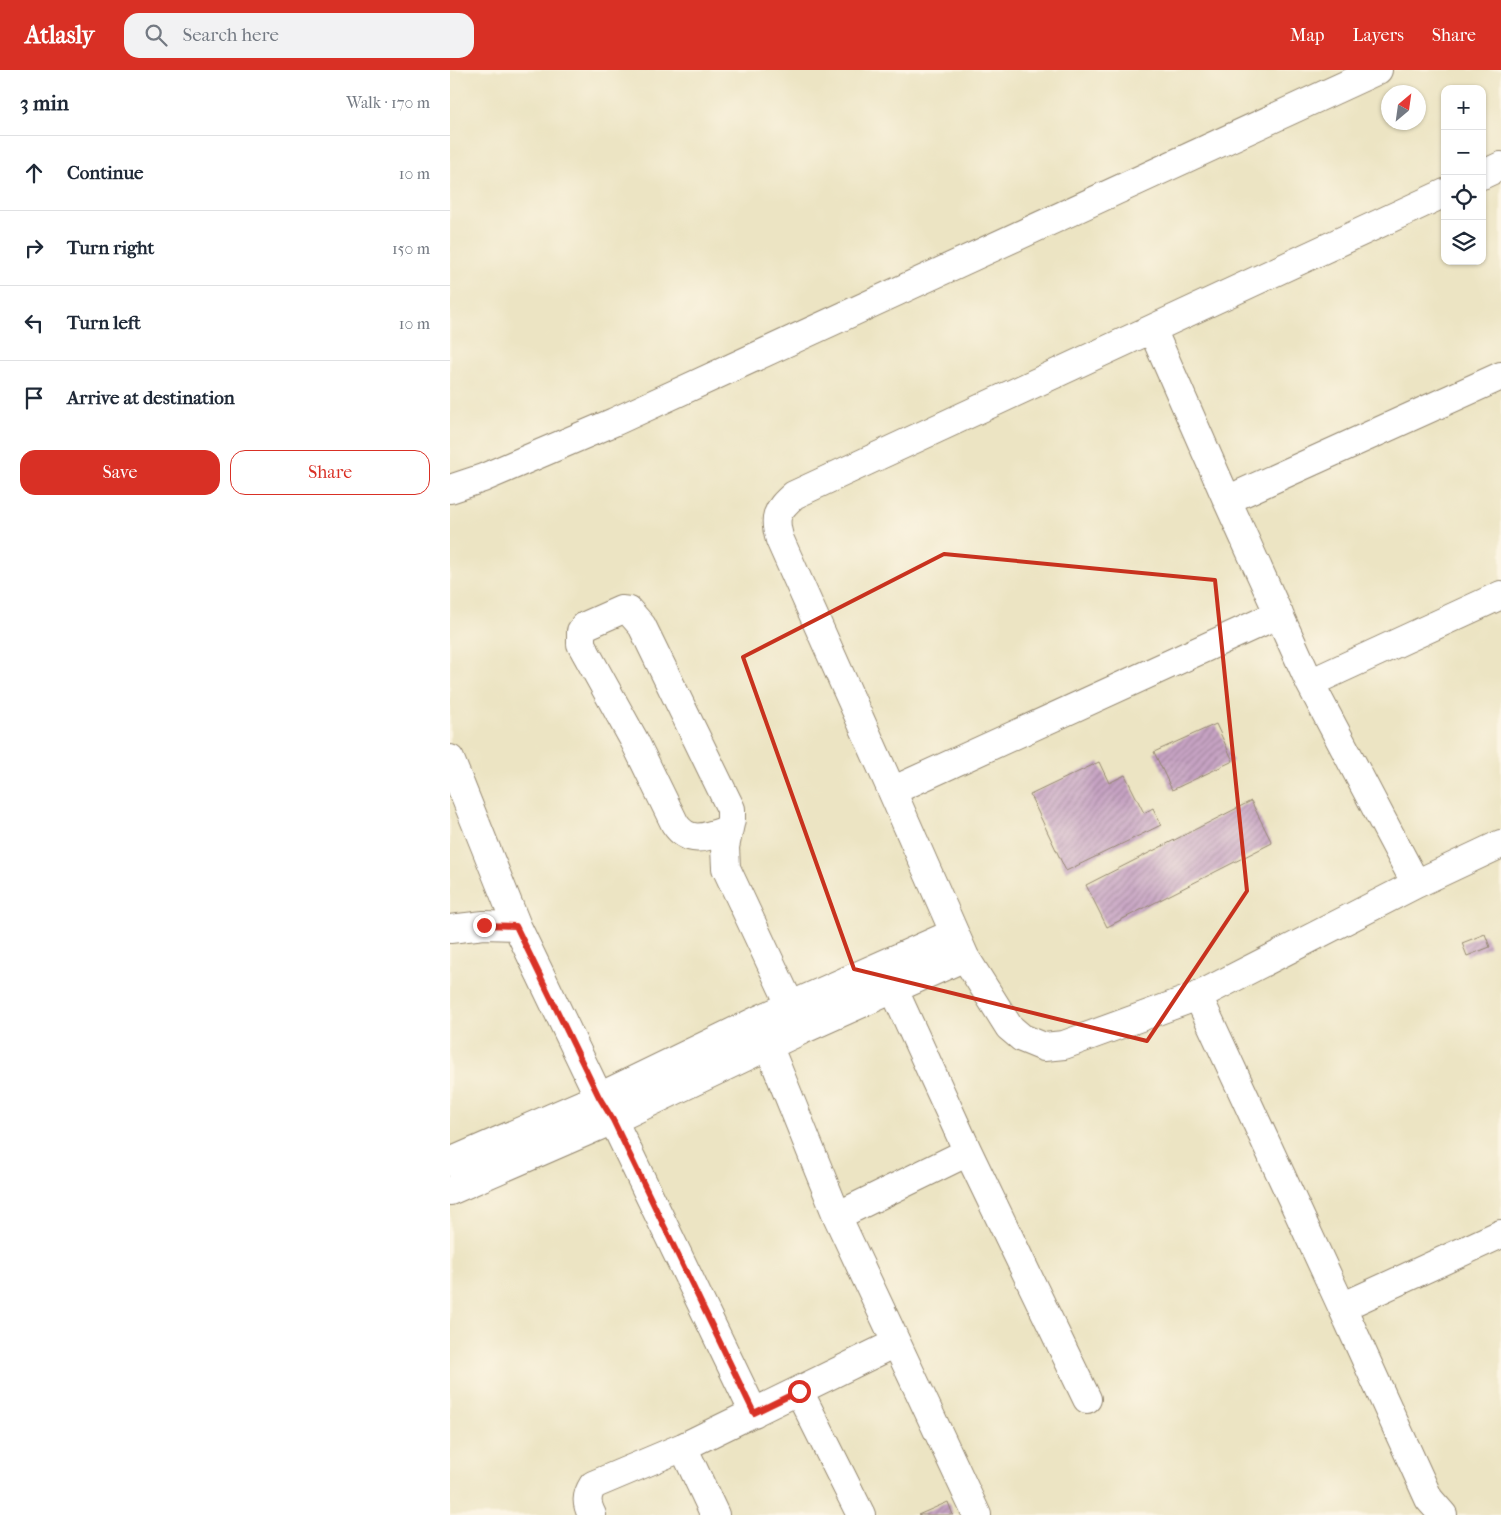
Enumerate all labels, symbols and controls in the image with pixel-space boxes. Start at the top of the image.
search box [124,13,474,58]
text: Atlasly [25,21,94,49]
icon: search [142,21,170,49]
text: Search here [182,24,279,46]
text: Map [1290,25,1324,46]
text: Layers [1352,25,1404,46]
text: Share [1432,25,1476,46]
north arrow [1381,85,1426,130]
map controls [1441,85,1486,265]
button: + [1441,85,1486,130]
text: 3 min [20,91,69,115]
text: Walk · 170 m [346,93,430,112]
button: − [1441,130,1486,175]
icon: ahead [20,159,48,187]
text: Continue [67,162,143,184]
text: 10 m [399,164,430,183]
button: locate [1441,175,1486,220]
button: layers [1441,220,1486,265]
icon: right [20,234,48,262]
text: Turn right [67,237,154,259]
text: 150 m [392,239,430,258]
icon: left [20,309,48,337]
text: Turn left [67,312,141,334]
text: 10 m [399,314,430,333]
icon: arrive [20,384,48,412]
text: Arrive at destination [67,387,235,409]
button: Save [20,450,220,495]
button: Share [230,450,430,495]
route end [473,914,496,937]
route start [788,1380,811,1403]

